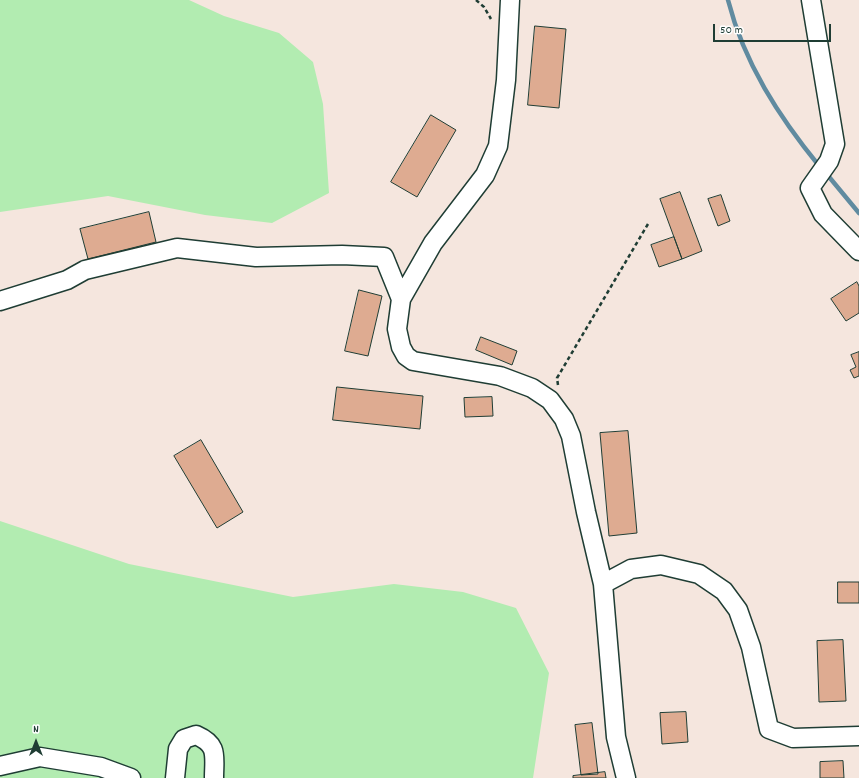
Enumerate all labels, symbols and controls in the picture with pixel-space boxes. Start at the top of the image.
scale bar [715,16,833,42]
text: 50 m [720,22,743,39]
north arrow [16,722,56,762]
text: N [33,722,39,738]

